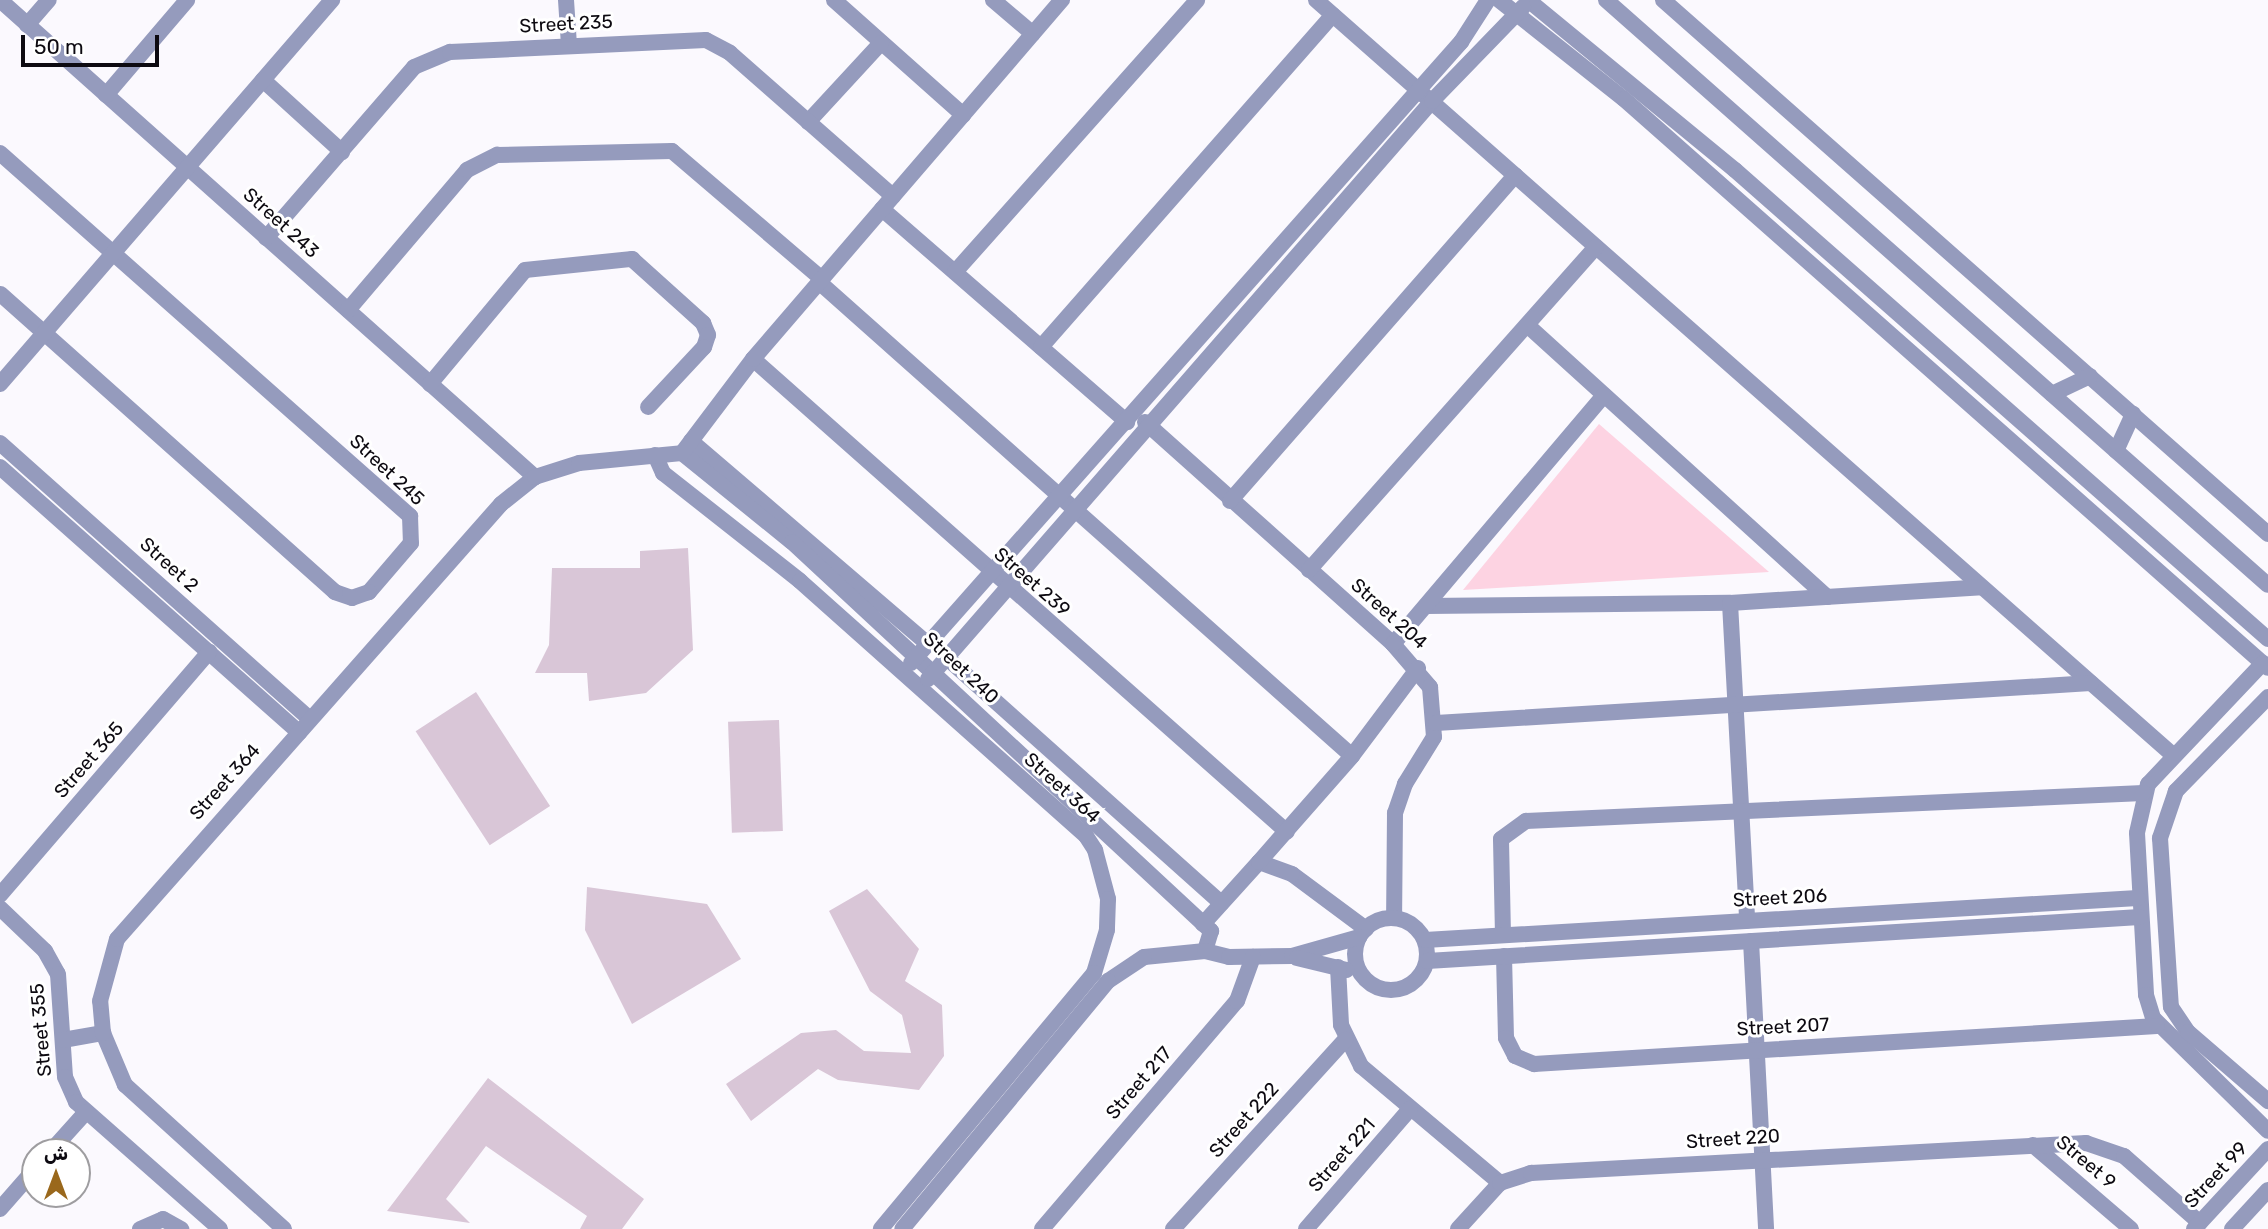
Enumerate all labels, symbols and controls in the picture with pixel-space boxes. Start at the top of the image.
street label: Street 235 [519,10,613,38]
scale bar [24,21,163,65]
text: 50 m [34,34,84,59]
street label: Street 243 [239,183,323,263]
street label: Street 245 [345,430,429,510]
street label: Street 2 [135,533,203,597]
street label: Street 239 [989,543,1075,621]
street label: Street 204 [1346,574,1432,654]
street label: Street 240 [919,627,1003,709]
street label: Street 365 [50,717,128,803]
street label: Street 364 [185,739,265,825]
street label: Street 364 [1019,748,1105,828]
street label: Street 206 [1732,884,1828,912]
street label: Street 355 [26,982,56,1078]
street label: Street 207 [1736,1013,1830,1041]
street label: Street 217 [1101,1042,1177,1124]
street label: Street 222 [1204,1078,1284,1162]
street label: Street 221 [1304,1114,1380,1196]
street label: Street 220 [1685,1124,1781,1154]
street label: Street 9 [2052,1130,2120,1194]
street label: Street 99 [2180,1137,2252,1213]
north arrow [21,1138,91,1208]
text: ش [44,1142,68,1165]

